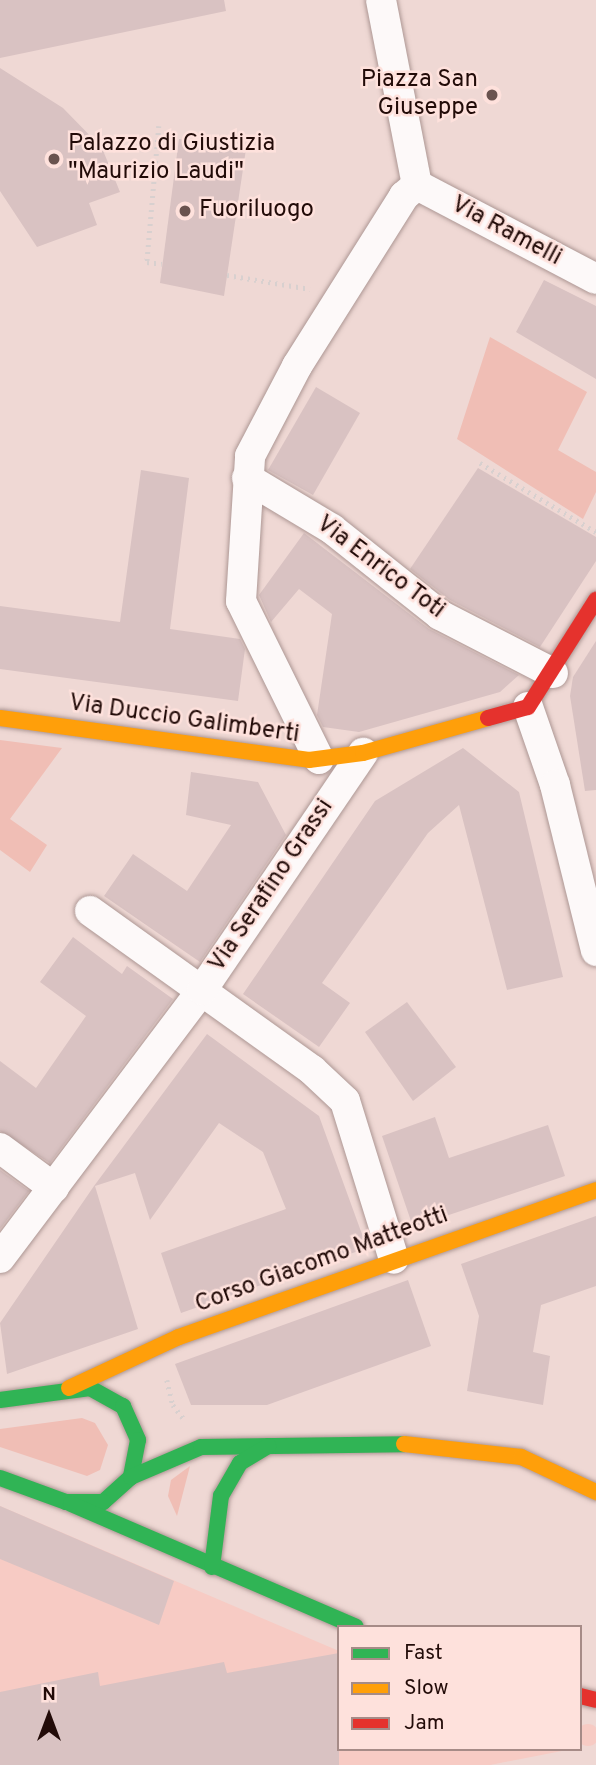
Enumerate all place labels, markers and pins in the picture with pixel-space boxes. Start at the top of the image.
place label: Piazza San Giuseppe [361,67,478,123]
marker: Piazza San Giuseppe [484,87,500,103]
place label: Palazzo di Giustizia "Maurizio Laudi" [68,131,275,187]
marker: Palazzo di Giustizia "Maurizio Laudi" [46,151,62,167]
place label: Fuoriluogo [199,197,314,225]
marker: Fuoriluogo [177,203,193,219]

